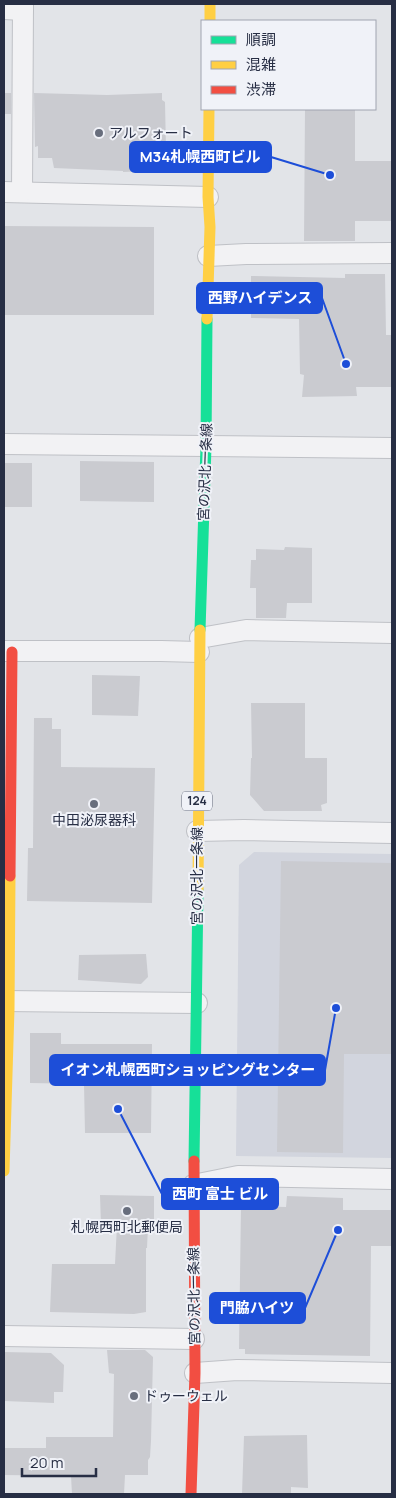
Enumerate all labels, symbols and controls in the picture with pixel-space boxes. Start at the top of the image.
legend [201,20,376,110]
text: 順調 [246,29,276,50]
text: 混雑 [246,54,276,75]
text: 渋滞 [246,79,276,100]
place label: アルフォート [109,123,193,142]
marker: アルフォート [93,127,105,139]
callout: M34札幌西町ビル [130,142,271,172]
text: M34札幌西町ビル [140,146,260,167]
callout: 西野ハイデンス [197,283,322,313]
text: 西野ハイデンス [208,287,312,308]
street label: 宮の沢北一条線 [193,423,216,521]
road number: 124 [182,791,212,810]
marker: 中田泌尿器科 [88,798,100,810]
place label: 中田泌尿器科 [52,810,136,829]
street label: 宮の沢北一条線 [187,827,206,925]
callout: イオン札幌西町ショッピングセンター [50,1055,325,1085]
text: イオン札幌西町ショッピングセンター [60,1059,316,1080]
callout: 西町 富士 ビル [162,1179,278,1209]
text: 西町 富士 ビル [172,1183,268,1204]
marker: 札幌西町北郵便局 [121,1205,133,1217]
place label: 札幌西町北郵便局 [71,1217,183,1236]
street label: 宮の沢北一条線 [183,1247,204,1345]
callout: 門脇ハイツ [210,1293,305,1323]
text: 門脇ハイツ [220,1297,294,1318]
place label: ドゥーウェル [144,1386,228,1405]
marker: ドゥーウェル [128,1390,140,1402]
scale bar [22,1446,96,1478]
text: 20 m [30,1452,63,1473]

